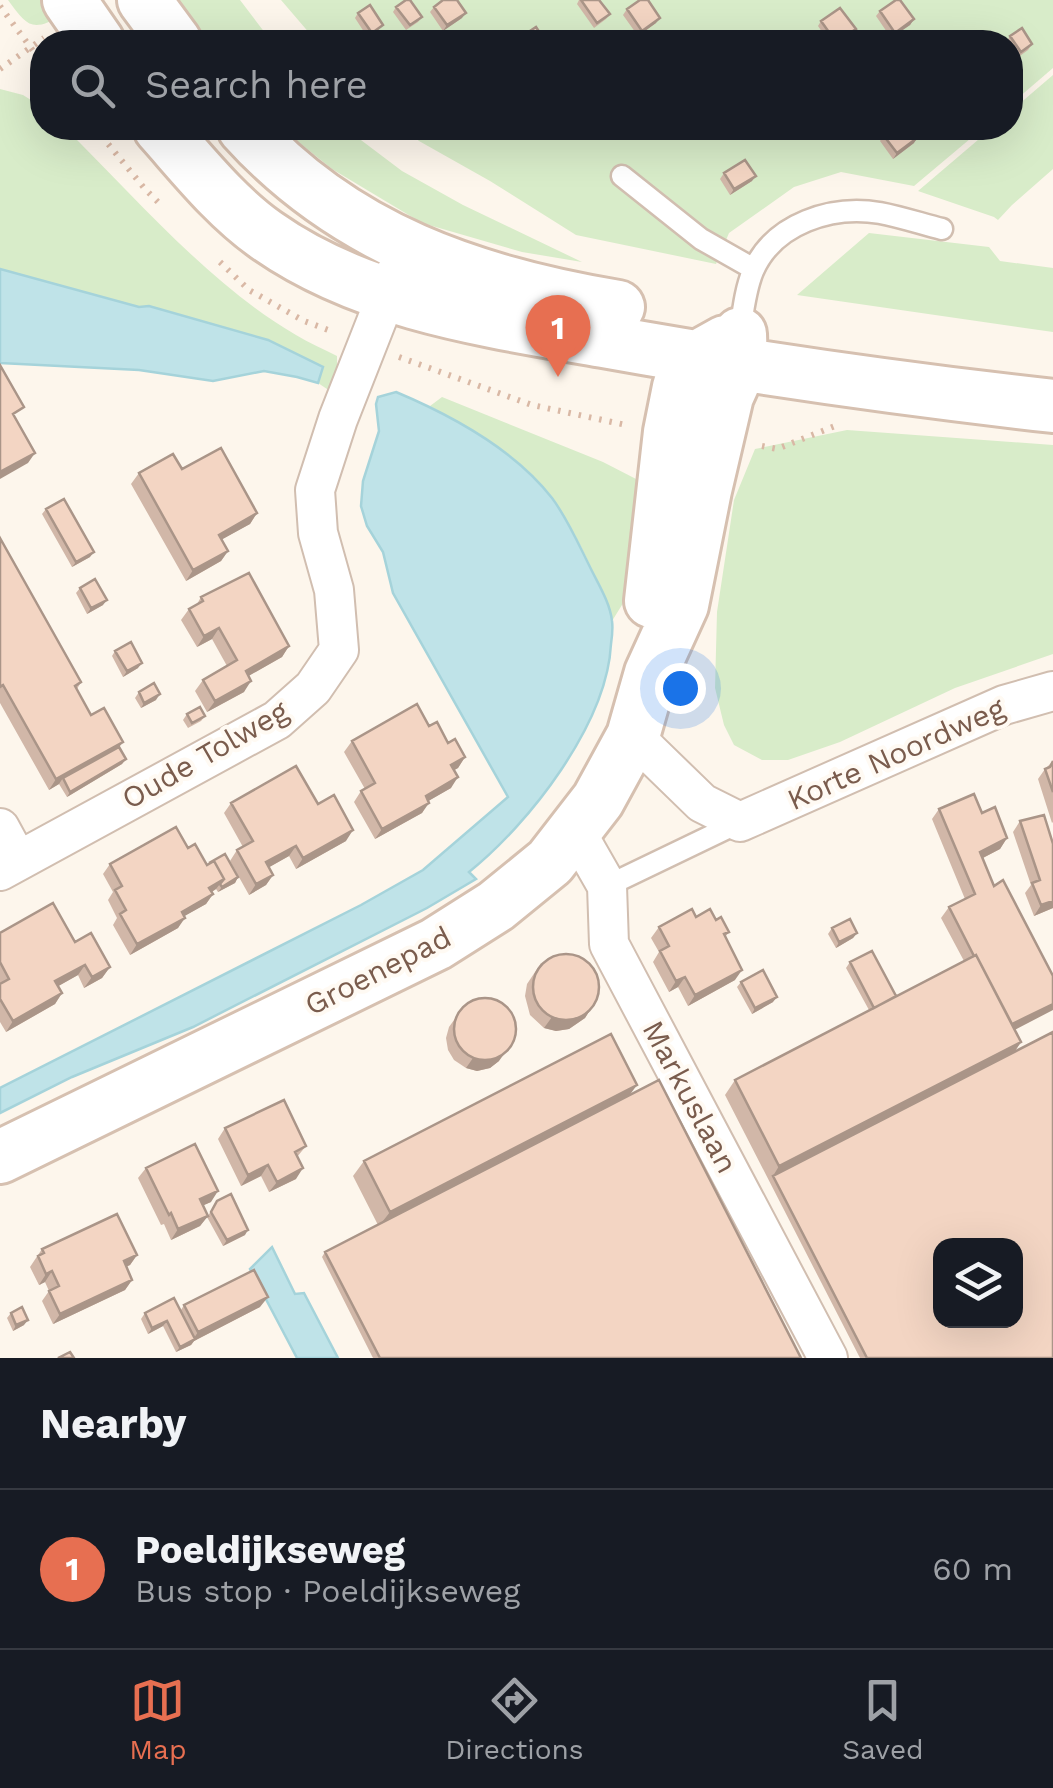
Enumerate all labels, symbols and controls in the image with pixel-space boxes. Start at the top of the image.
search box [30,30,1023,140]
icon: search [65,58,120,113]
text: Search here [145,63,368,107]
pin: 1 [526,294,590,377]
your location [655,663,706,714]
street label: Korte Noordweg [782,690,1010,817]
street label: Oude Tolweg [116,693,294,816]
street label: Groenepad [299,919,457,1022]
street label: Markuslaan [636,1015,745,1179]
map controls [933,1238,1023,1328]
button: layers [933,1238,1023,1328]
text: Nearby [40,1399,187,1448]
text: Poeldijkseweg [135,1528,405,1572]
text: 1 [66,1550,79,1588]
text: 60 m [932,1550,1013,1588]
text: Bus stop · Poeldijkseweg [135,1572,520,1610]
tab: Map [129,1673,187,1766]
tab: Directions [445,1673,584,1766]
tab: Saved [842,1673,924,1766]

